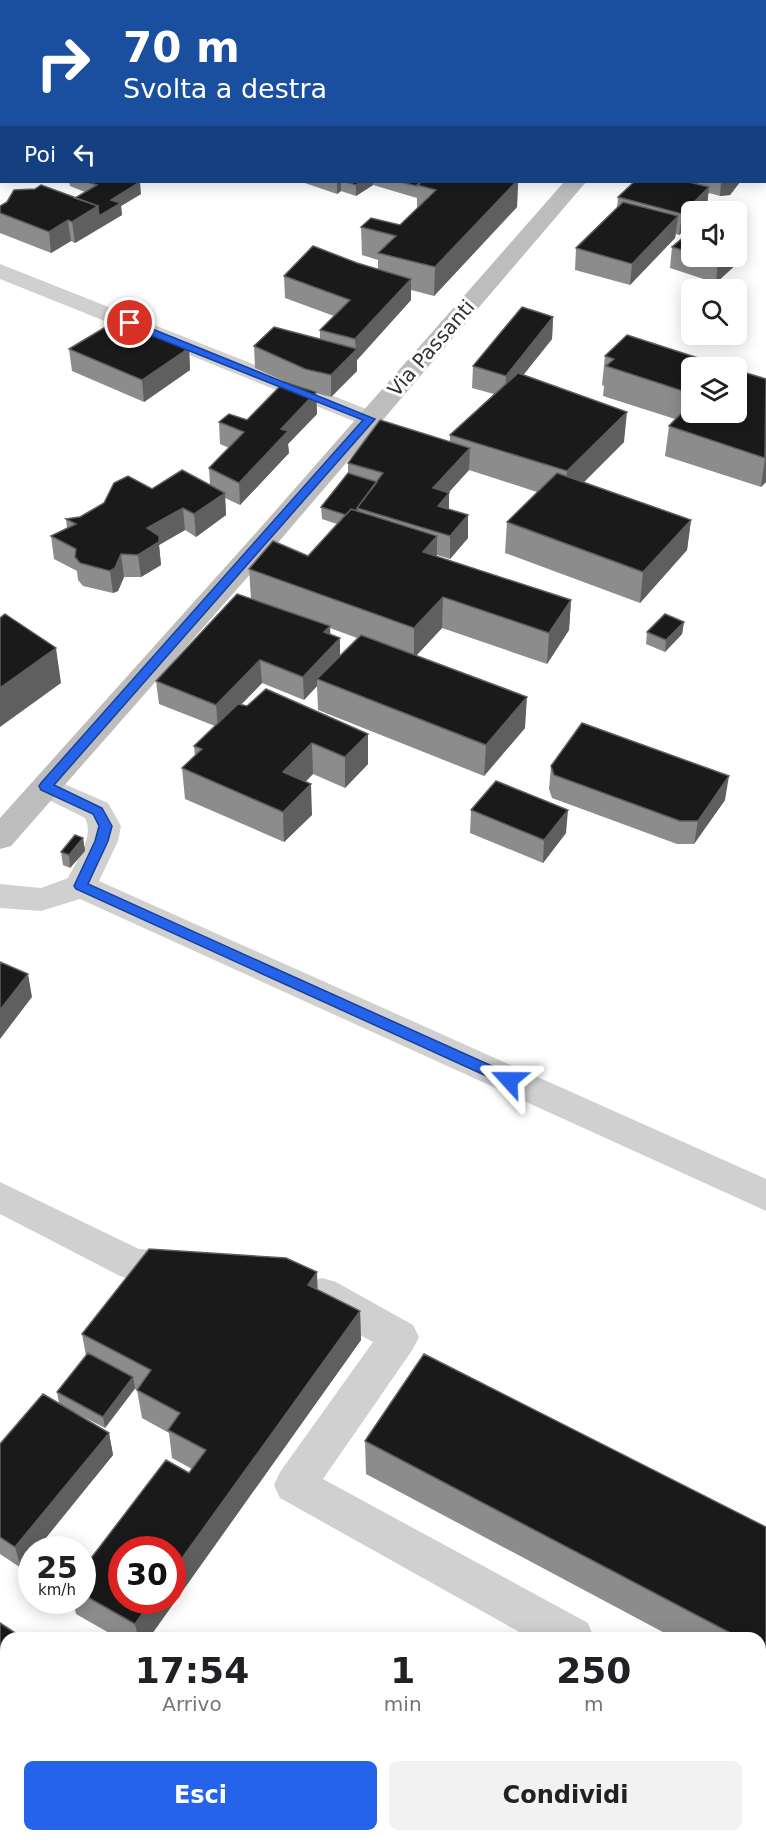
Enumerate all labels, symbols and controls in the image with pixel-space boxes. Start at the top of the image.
text: 70 m [123,23,240,72]
icon: right [24,24,102,102]
text: Svolta a destra [123,73,327,104]
icon: left [68,138,101,171]
text: Poi [24,142,56,167]
map controls [681,201,747,423]
button: sound [681,201,747,267]
button: search [681,279,747,345]
street label: Via Passanti [383,295,479,401]
pin [104,297,155,348]
icon: arrive [113,306,146,339]
button: layers [681,357,747,423]
position arrow [477,1048,541,1112]
speed limit sign: 30 [108,1536,186,1614]
text: 25 [36,1550,78,1585]
text: km/h [38,1581,76,1599]
text: 17:54 [135,1650,249,1691]
text: 1 [390,1650,415,1691]
text: 250 [556,1650,631,1691]
text: Arrivo [162,1692,222,1716]
text: min [384,1692,422,1716]
text: m [584,1692,604,1716]
button: Esci [24,1761,377,1830]
button: Condividi [389,1761,742,1830]

